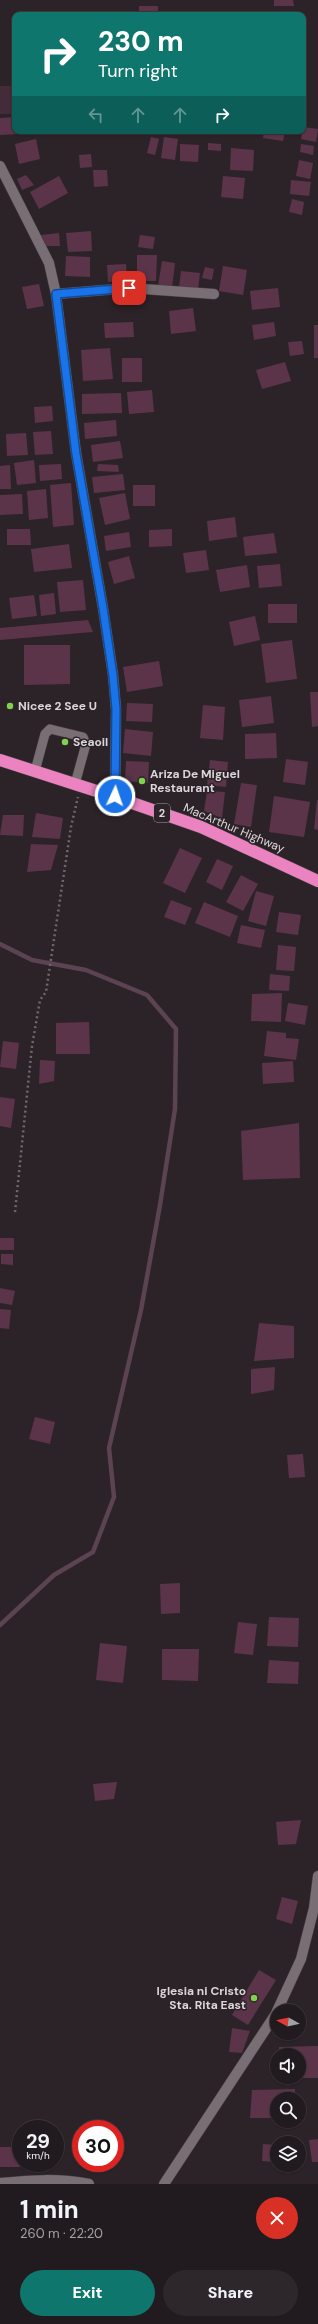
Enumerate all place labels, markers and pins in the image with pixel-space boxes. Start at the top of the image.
pin [112,271,146,305]
place label: Nicee 2 See U [18,698,97,714]
marker: Nicee 2 See U [5,701,15,711]
place label: Seaoil [73,734,108,750]
marker: Seaoil [60,737,70,747]
place label: Ariza De Miguel Restaurant [150,766,240,796]
marker: Ariza De Miguel Restaurant [137,776,147,786]
place label: Iglesia ni Cristo Sta. Rita East [157,1983,246,2013]
marker: Iglesia ni Cristo Sta. Rita East [249,1993,259,2003]

